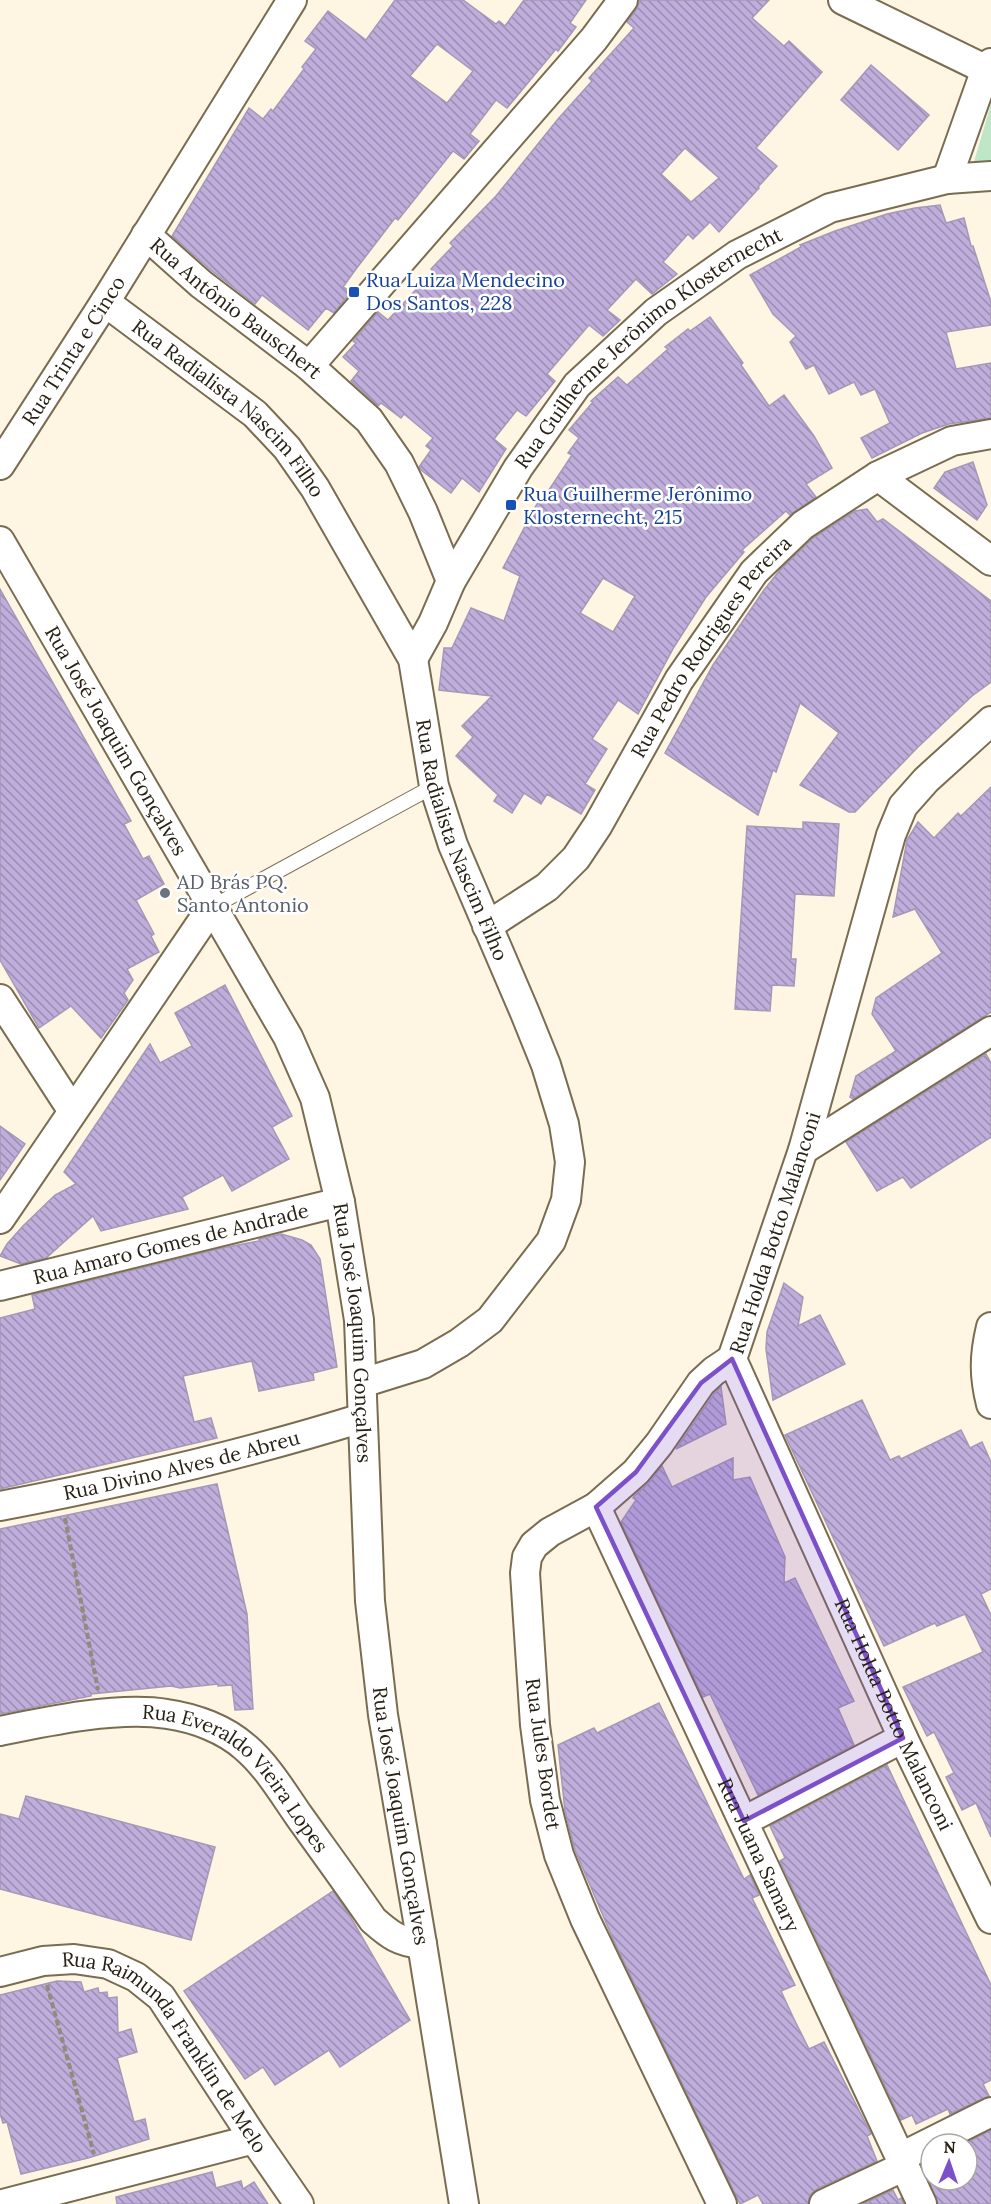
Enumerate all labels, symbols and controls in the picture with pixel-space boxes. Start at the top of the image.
street label: Rua Guilherme Jerônimo Klosternecht [509,221,786,473]
street label: Rua Antônio Bauschert [145,232,328,384]
place label: Rua Luiza Mendecino Dos Santos, 228 [366,267,565,315]
street label: Rua Trinta e Cinco [16,271,130,430]
marker: Rua Luiza Mendecino Dos Santos, 228 [347,285,361,299]
street label: Rua Radialista Nascim Filho [127,314,330,501]
place label: Rua Guilherme Jerônimo Klosternecht, 215 [523,481,752,529]
marker: Rua Guilherme Jerônimo Klosternecht, 215 [504,498,518,512]
street label: Rua Pedro Rodrigues Pereira [625,530,796,762]
street label: Rua José Joaquim Gonçalves [40,621,193,860]
street label: Rua Radialista Nascim Filho [411,717,514,964]
place label: AD Brás PQ. Santo Antonio [176,869,309,917]
marker: AD Brás PQ. Santo Antonio [158,886,172,900]
street label: Rua Holda Botto Malanconi [724,1109,826,1357]
street label: Rua Amaro Gomes de Andrade [30,1197,311,1289]
street label: Rua José Joaquim Gonçalves [328,1201,378,1463]
street label: Rua Divino Alves de Abreu [61,1424,302,1505]
street label: Rua Holda Botto Malanconi [829,1594,959,1834]
street label: Rua Jules Bordet [520,1676,567,1832]
street label: Rua José Joaquim Gonçalves [368,1685,435,1947]
street label: Rua Everaldo Vieira Lopes [141,1699,334,1857]
street label: Rua Juana Samary [712,1774,806,1936]
street label: Rua Raimunda Franklin de Melo [61,1946,273,2158]
north arrow [919,2132,979,2192]
text: N [943,2137,956,2157]

